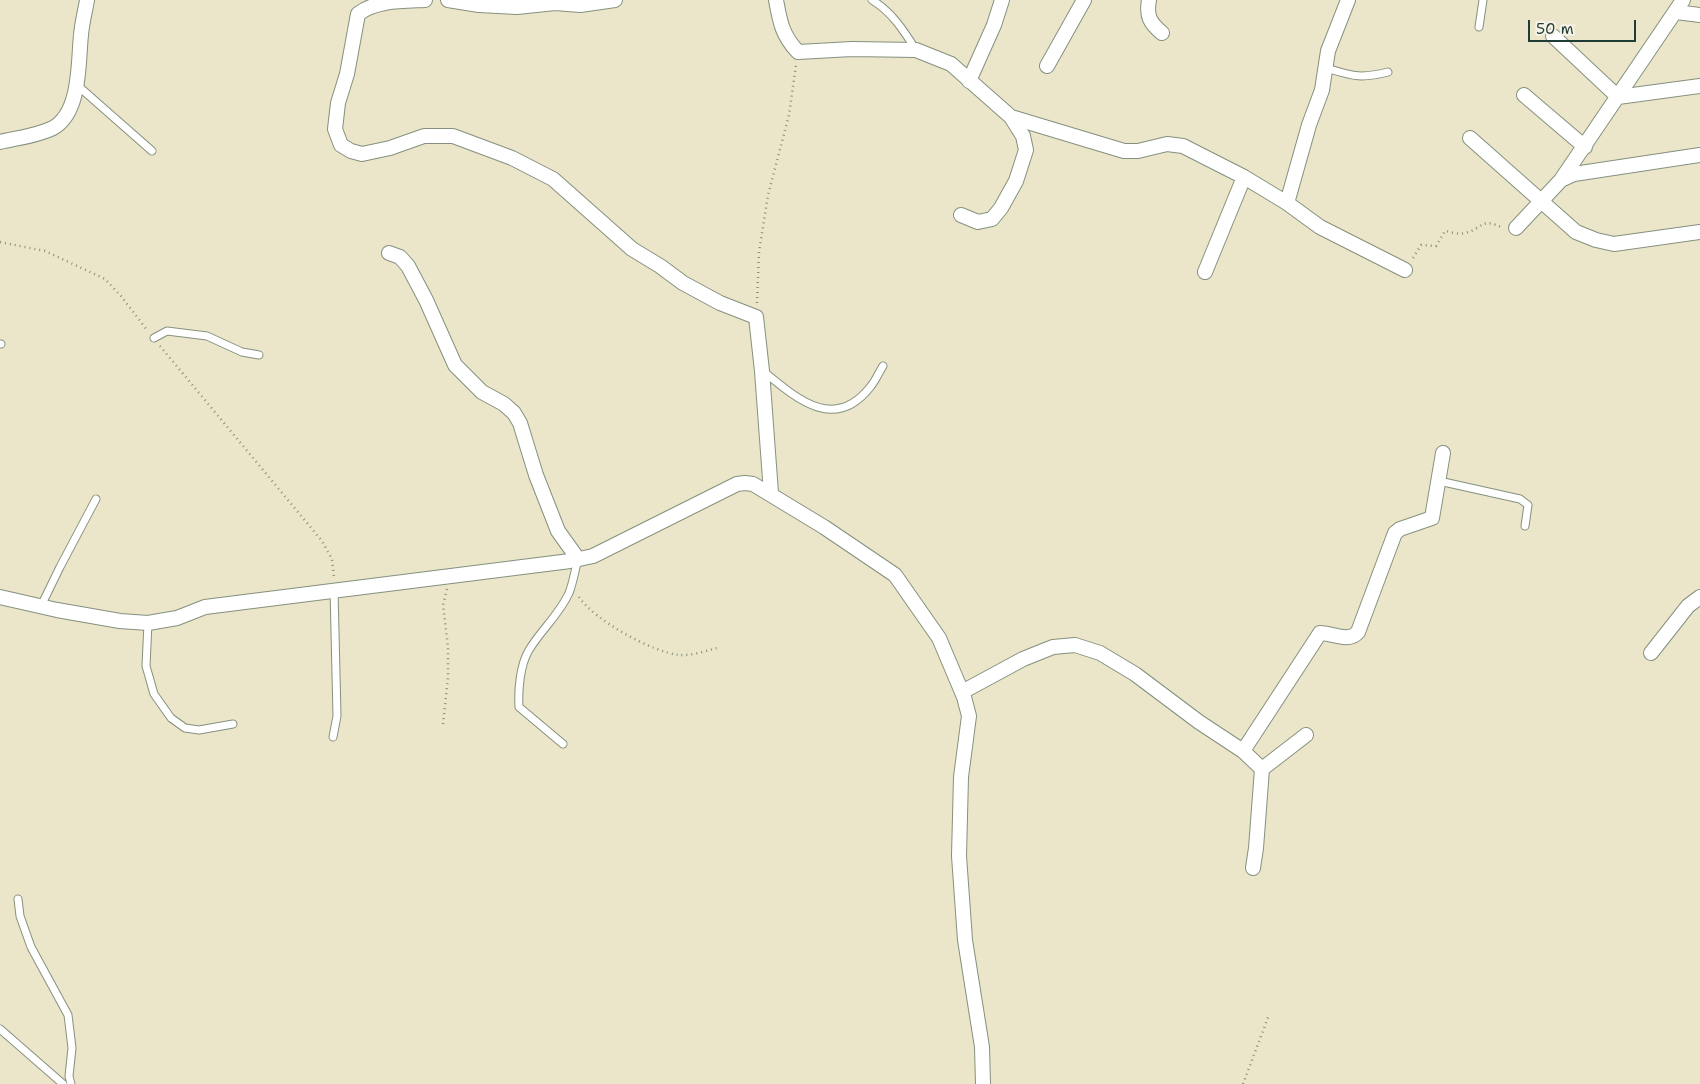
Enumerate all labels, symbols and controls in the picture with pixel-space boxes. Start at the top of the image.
scale bar [1530,10,1638,42]
text: 50 m [1536,19,1574,39]

